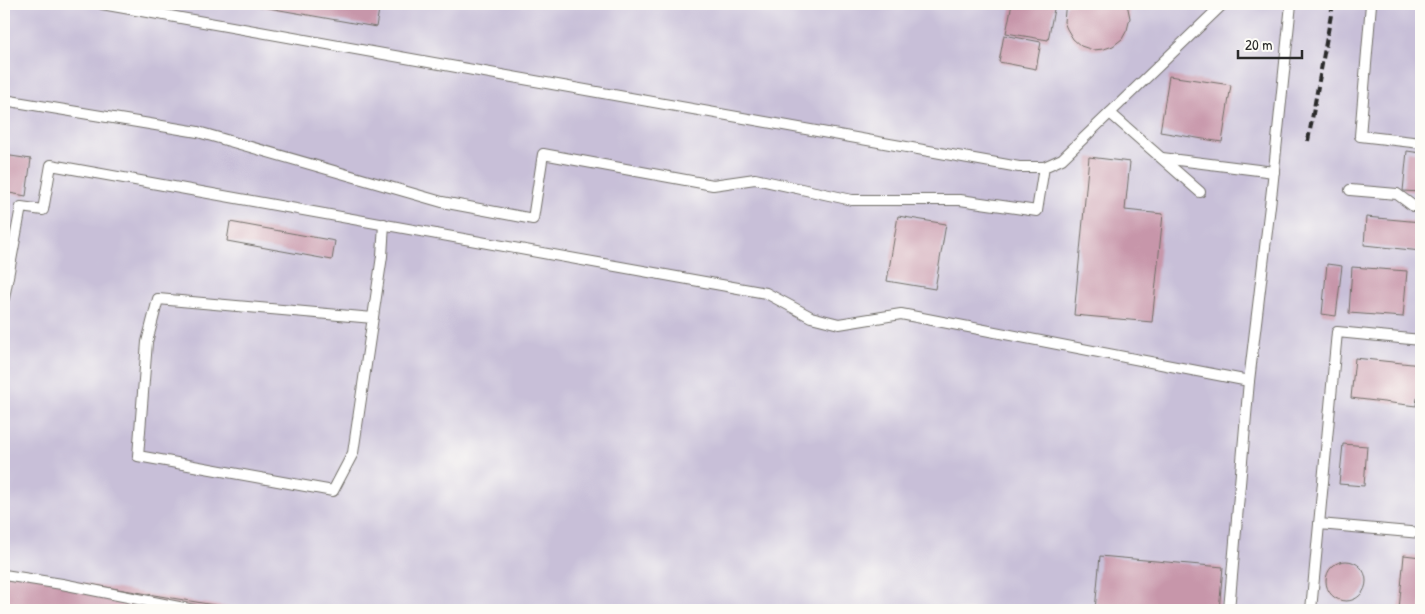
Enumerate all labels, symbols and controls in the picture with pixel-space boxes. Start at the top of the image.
scale bar [1238,28,1301,60]
text: 20 m [1245,34,1272,55]

